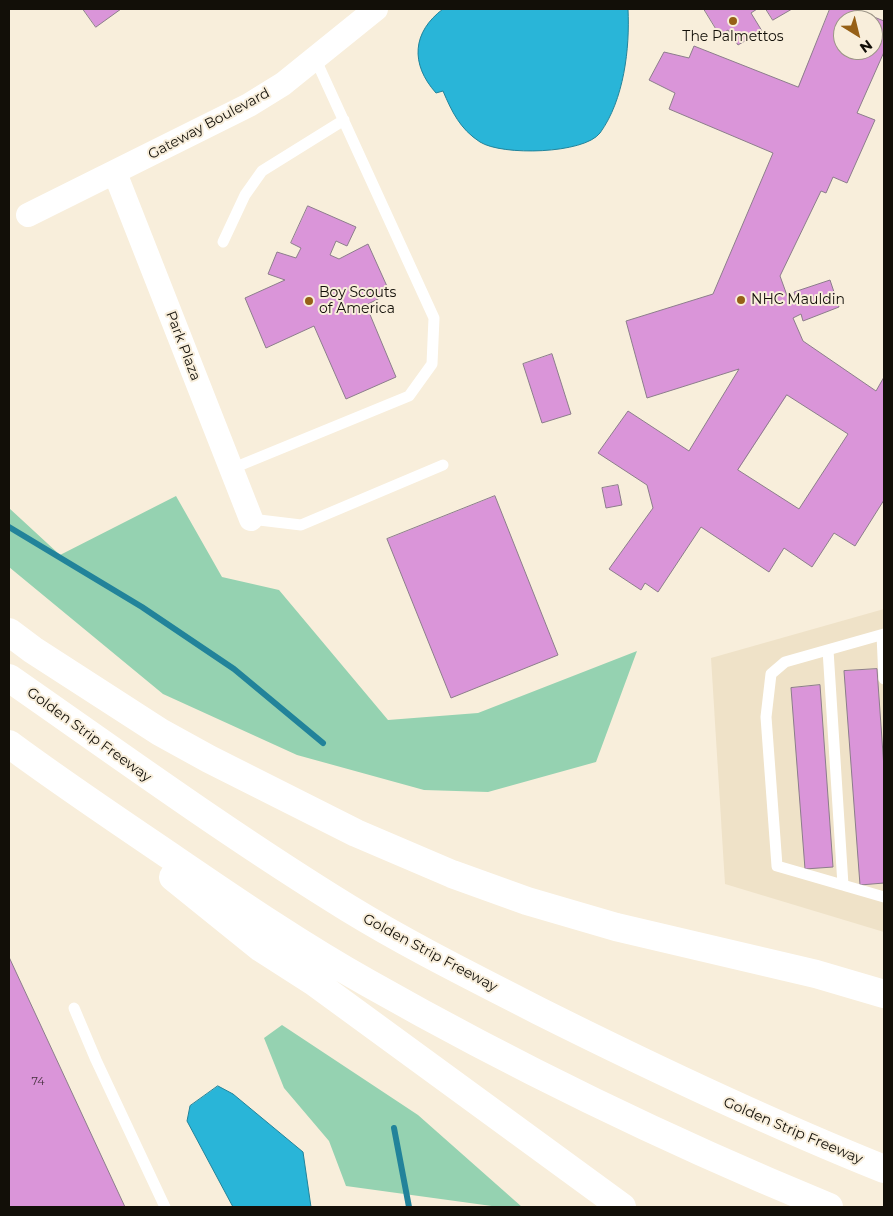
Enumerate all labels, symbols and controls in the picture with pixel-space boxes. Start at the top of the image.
north arrow [833,10,883,60]
marker: The Palmettos [727,15,739,27]
place label: The Palmettos [682,29,784,45]
text: N [856,36,876,57]
street label: Gateway Boulevard [145,85,273,163]
place label: Boy Scouts of America [319,285,396,318]
place label: NHC Mauldin [751,292,845,308]
marker: NHC Mauldin [735,294,747,306]
marker: Boy Scouts of America [303,295,315,307]
street label: Park Plaza [162,309,204,383]
street label: Golden Strip Freeway [24,684,154,786]
street label: Golden Strip Freeway [360,910,500,996]
house number: 74 [31,1075,45,1089]
street label: Golden Strip Freeway [721,1094,865,1168]

